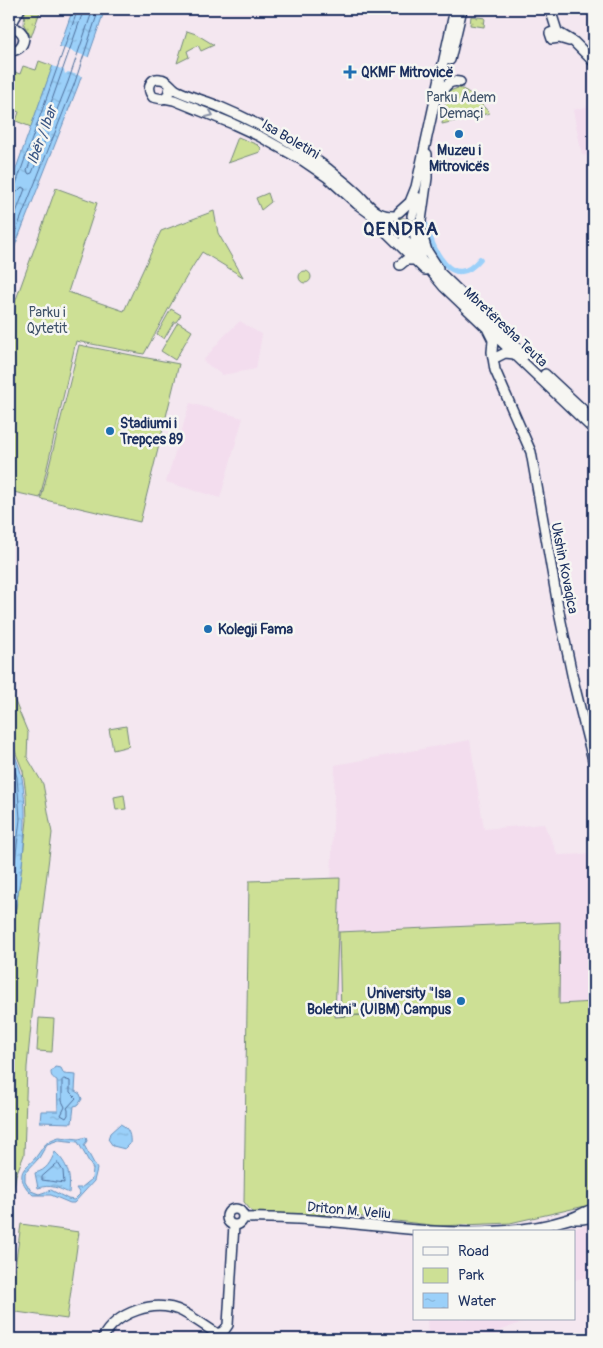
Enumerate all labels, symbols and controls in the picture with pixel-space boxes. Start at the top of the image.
place label: QKMF Mitrovicë [361,64,454,81]
marker: QKMF Mitrovicë [343,65,357,79]
park label: Parku Adem Demaçi [426,89,496,122]
water label: Ibër / Ibar [23,102,62,167]
one-way arrow [205,108,214,119]
street label: Isa Boletini [259,116,323,163]
marker: Muzeu i Mitrovicës [453,128,465,140]
place label: Muzeu i Mitrovicës [429,142,490,175]
district label: QENDRA [363,217,439,241]
street label: Mbretëresha Teuta [460,284,551,371]
park label: Parku i Qytetit [27,304,68,337]
place label: Stadiumi i Trepçes 89 [119,415,183,448]
marker: Stadiumi i Trepçes 89 [104,425,116,437]
street label: Ukshin Kovaqica [547,521,582,615]
place label: Kolegji Fama [218,621,294,638]
marker: Kolegji Fama [202,623,214,635]
place label: University "Isa Boletini" (UIBM) Campus [307,985,452,1018]
marker: University "Isa Boletini" (UIBM) Campus [455,995,467,1007]
street label: Driton M. Veliu [306,1198,392,1223]
legend [413,1230,576,1320]
text: Road [458,1242,489,1261]
text: Park [458,1266,485,1285]
text: Water [458,1292,497,1311]

